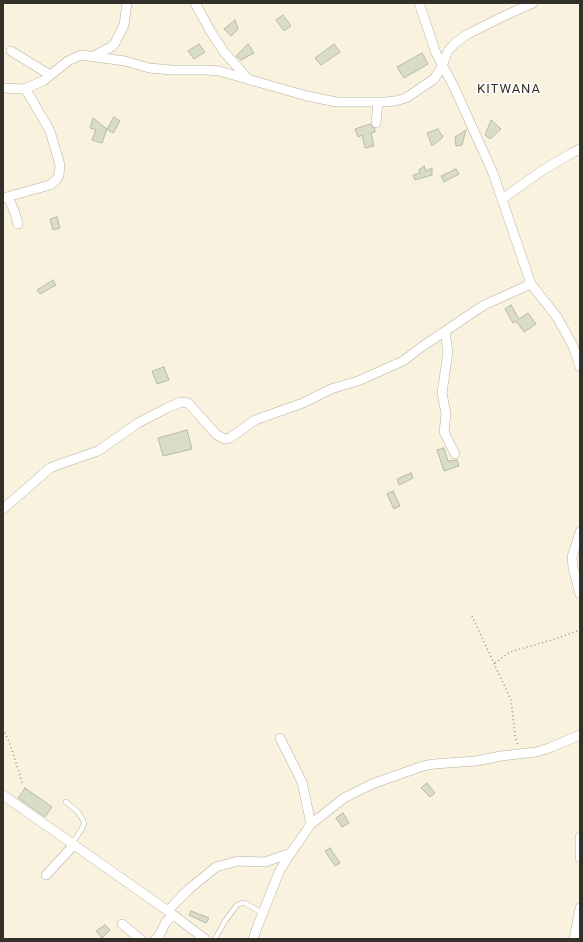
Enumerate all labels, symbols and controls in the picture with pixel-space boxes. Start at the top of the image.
district label: KITWANA [477,82,541,98]

